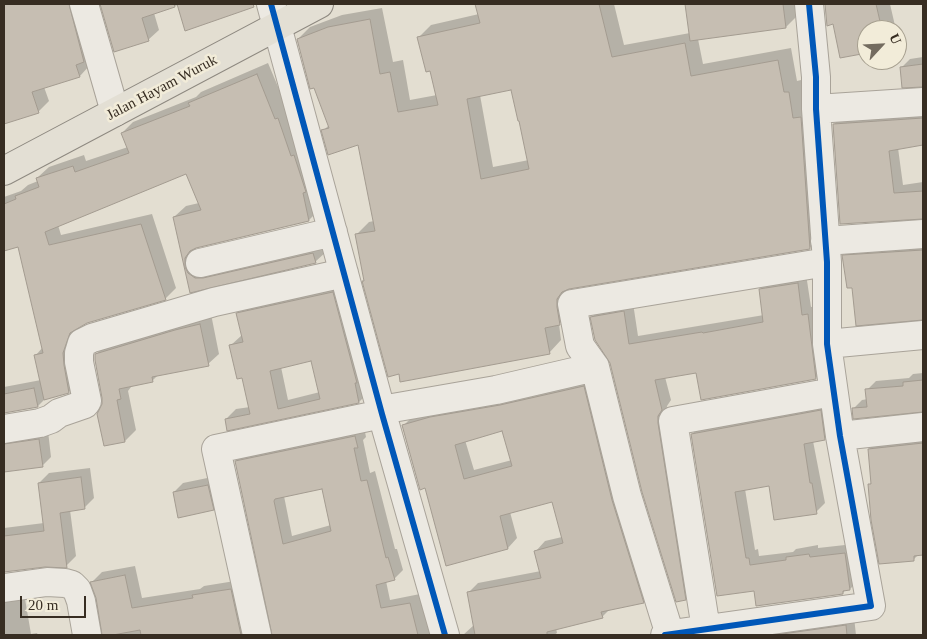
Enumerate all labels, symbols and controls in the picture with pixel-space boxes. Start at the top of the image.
north arrow [857,20,907,70]
text: U [886,31,904,47]
street label: Jalan Hayam Wuruk [104,51,220,125]
scale bar [22,586,89,618]
text: 20 m [28,597,58,613]

